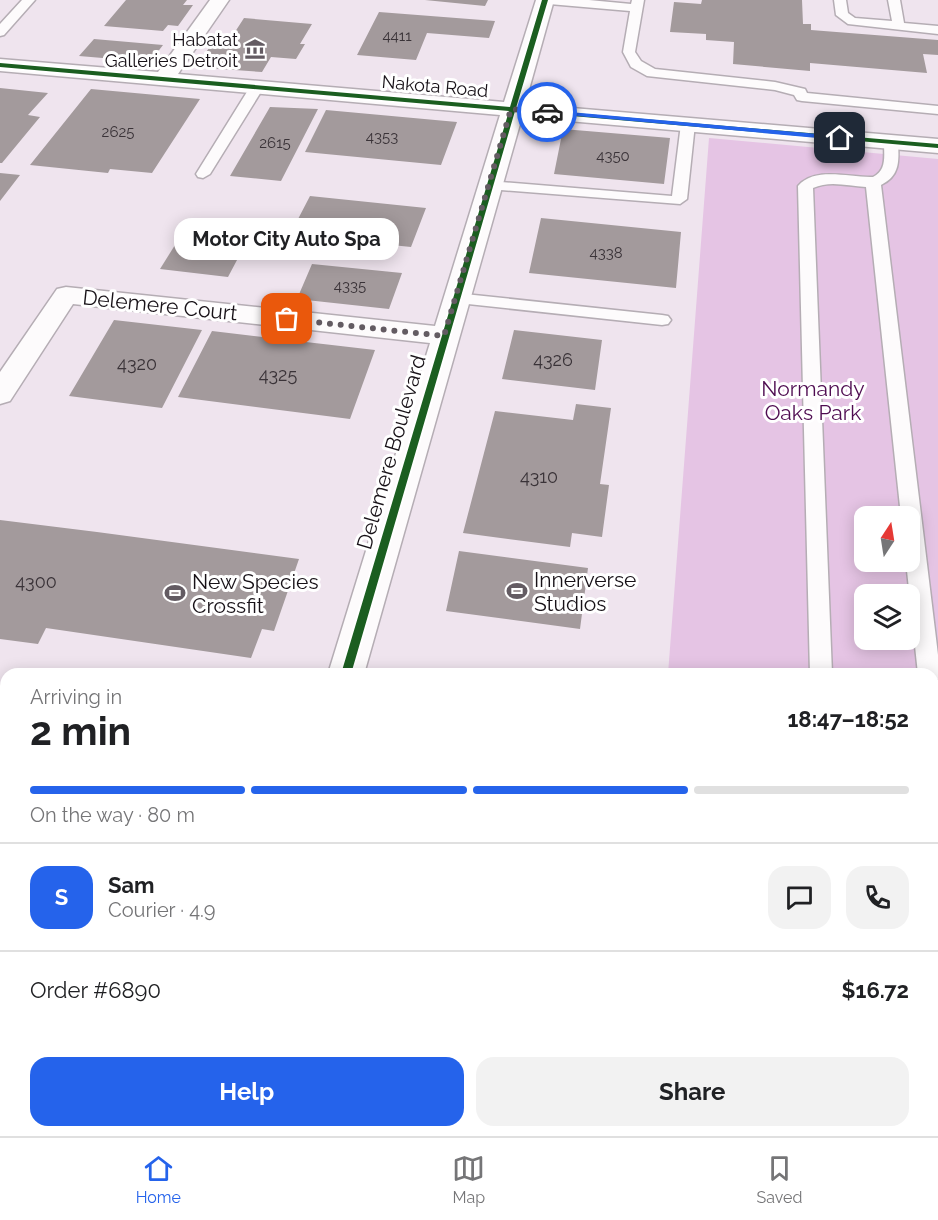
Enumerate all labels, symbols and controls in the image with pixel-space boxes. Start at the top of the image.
house number: 4411 [382,27,412,45]
place label: Habatat Galleries Detroit [105,29,238,71]
museum icon: Habatat Galleries Detroit [243,37,267,61]
street label: Nakota Road [381,71,489,101]
courier [517,82,577,142]
icon: car [531,96,564,129]
pin [814,112,865,163]
icon: home [823,121,856,154]
house number: 2625 [102,123,134,141]
house number: 4353 [366,128,398,146]
house number: 2615 [259,134,291,152]
house number: 4350 [596,147,630,165]
callout: Motor City Auto Spa [174,217,400,259]
text: Motor City Auto Spa [192,227,381,251]
house number: 4338 [589,244,623,262]
house number: 4335 [334,277,366,295]
street label: Delemere Court [81,284,239,326]
pin [261,293,312,344]
icon: bag [270,302,303,335]
house number: 4326 [533,349,573,370]
street label: Delemere Boulevard [351,352,431,552]
house number: 4320 [117,353,157,374]
house number: 4325 [259,364,297,385]
park label: Normandy Oaks Park [761,376,865,425]
house number: 4310 [520,466,558,487]
north arrow [854,506,920,572]
map controls [854,506,920,650]
place label: Innerverse Studios [534,567,636,616]
place label: New Species Crossfit [192,569,319,618]
house number: 4300 [15,571,57,592]
sports icon: Innerverse Studios [505,579,529,603]
sports icon: New Species Crossfit [163,581,187,605]
button: layers [854,584,920,650]
text: Arriving in [30,685,122,709]
text: 18:47–18:52 [788,706,909,732]
text: 2 min [30,708,131,754]
text: On the way · 80 m [30,803,195,827]
button: chat [768,866,831,929]
button: phone [846,866,909,929]
text: Sam [108,872,155,898]
text: S [55,884,68,910]
text: Courier · 4.9 [108,898,216,922]
text: Order #6890 [30,977,161,1003]
text: $16.72 [842,977,909,1003]
button: Help [30,1057,464,1126]
button: Share [476,1057,909,1126]
tab: Home [136,1152,181,1207]
tab: Map [452,1152,485,1207]
tab: Saved [757,1152,802,1207]

